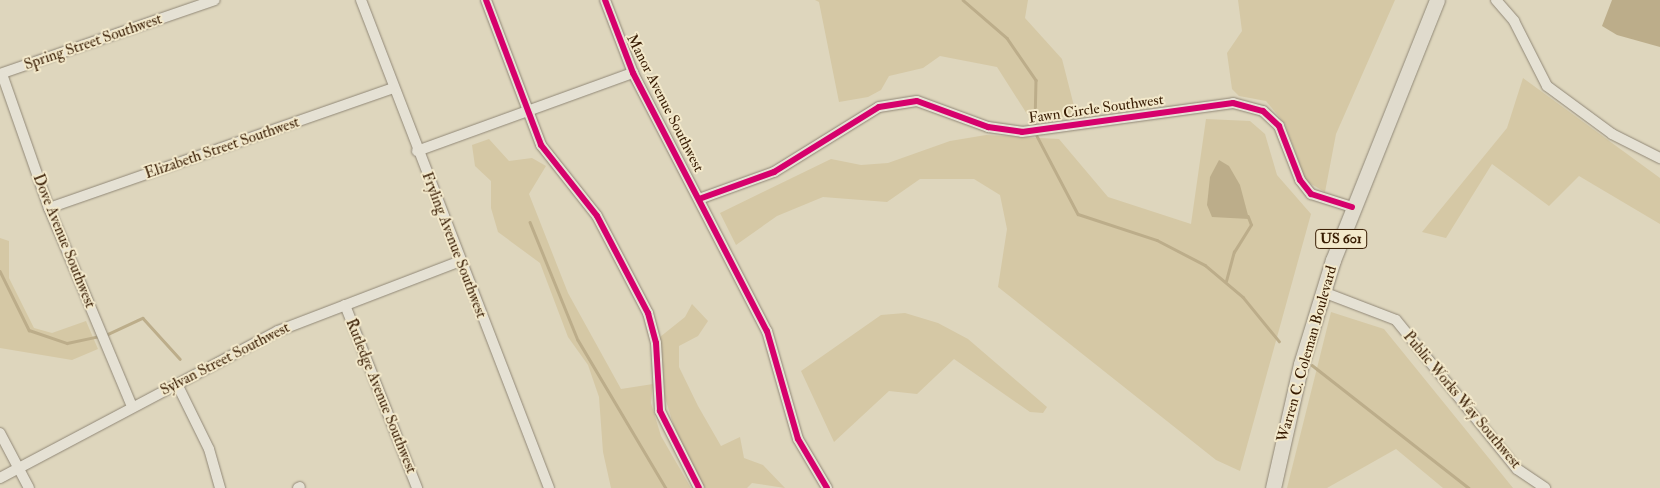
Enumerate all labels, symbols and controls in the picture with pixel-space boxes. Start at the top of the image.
street label: Spring Street Southwest [22,10,164,74]
street label: Manor Avenue Southwest [622,31,708,175]
street label: Fawn Circle Southwest [1027,91,1165,127]
street label: Elizabeth Street Southwest [142,113,302,183]
street label: Fryling Avenue Southwest [418,169,490,321]
street label: Dove Avenue Southwest [29,171,99,311]
road number: US 601 [1315,228,1367,250]
street label: Warren C. Coleman Boulevard [1273,264,1341,444]
street label: Rutledge Avenue Southwest [342,316,420,476]
street label: Sylvan Street Southwest [157,319,293,399]
street label: Public Works Way Southwest [1399,328,1525,472]

